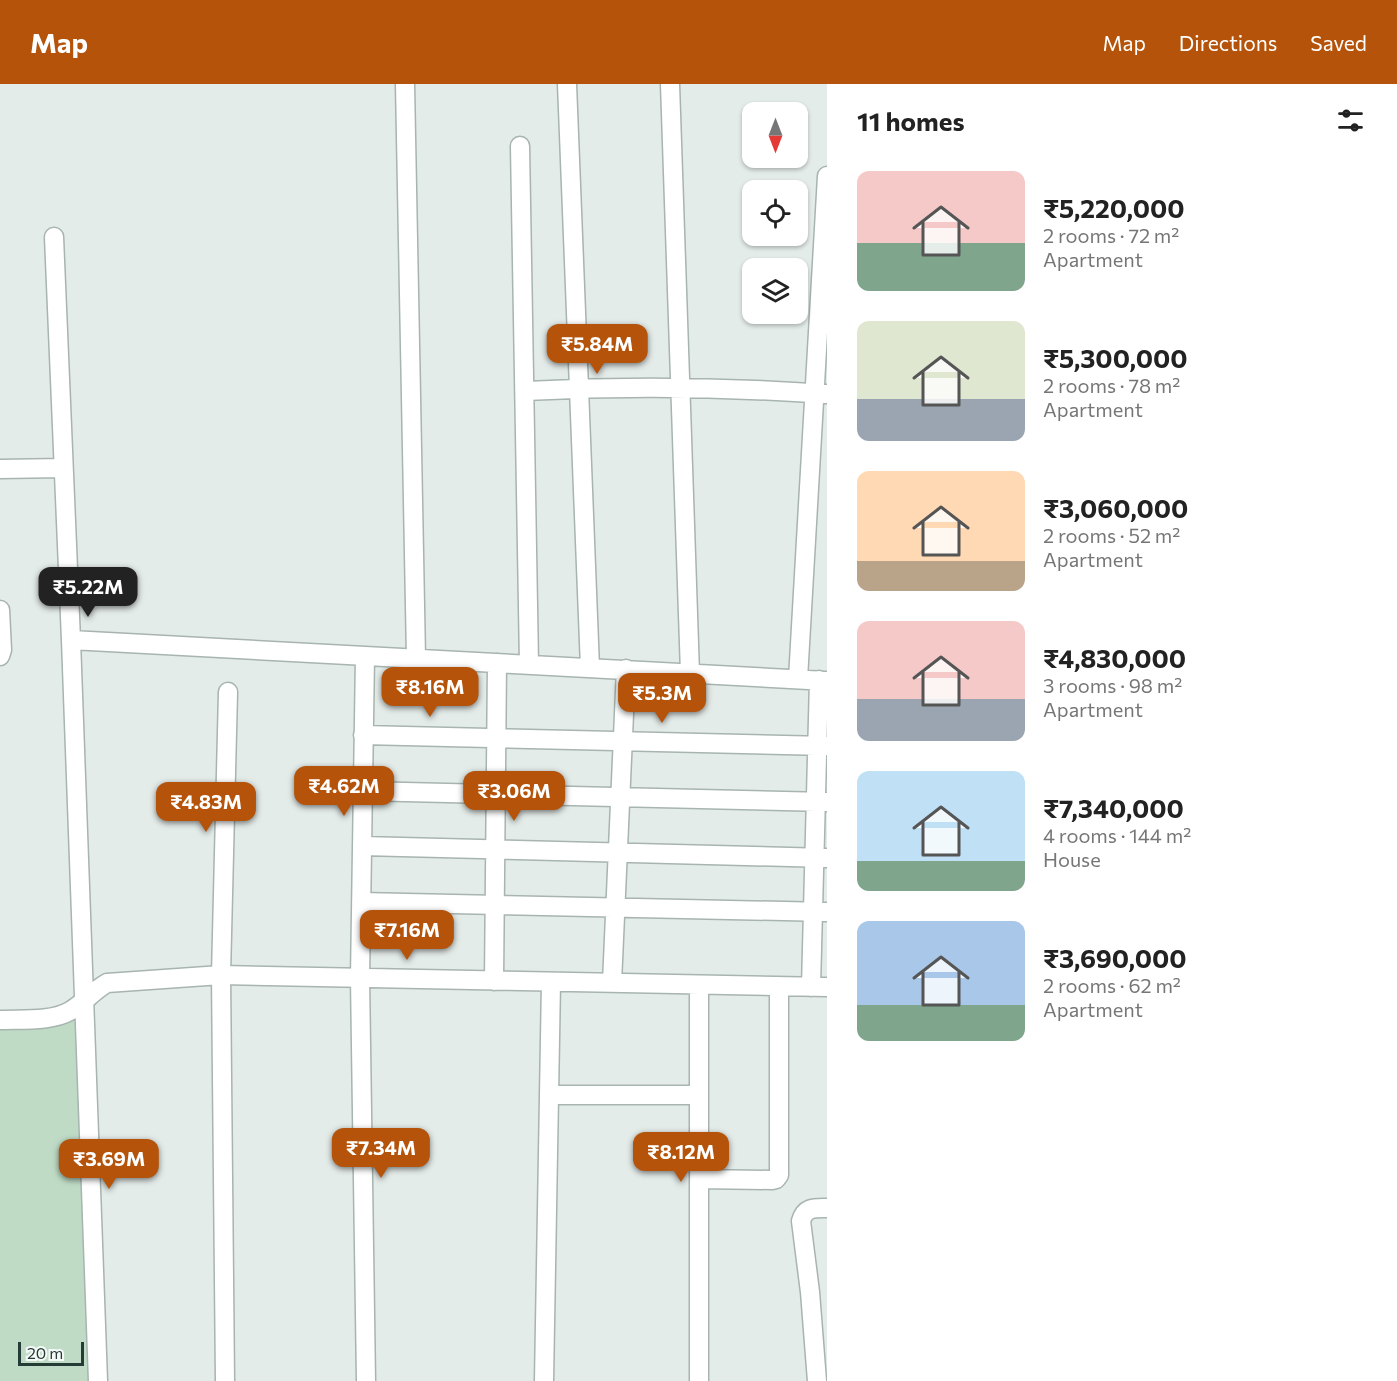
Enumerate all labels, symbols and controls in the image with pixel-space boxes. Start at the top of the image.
text: Map [30,25,88,59]
text: Map [1103,30,1146,55]
text: Directions [1179,30,1277,55]
text: Saved [1310,30,1367,55]
north arrow [742,102,808,168]
map controls [742,102,808,324]
icon: filters [1334,104,1367,137]
text: 11 homes [857,105,965,136]
button: locate [742,180,808,246]
text: ₹5,220,000 [1043,192,1185,223]
icon: home [905,195,977,267]
text: 2 rooms · 72 m² [1043,223,1179,247]
text: Apartment [1043,247,1143,271]
button: layers [742,258,808,324]
pin: ₹5.84M [548,324,646,375]
text: ₹5.84M [561,331,633,355]
text: ₹5,300,000 [1043,342,1188,373]
icon: home [905,345,977,417]
text: 2 rooms · 78 m² [1043,373,1180,397]
text: Apartment [1043,397,1143,421]
text: ₹3,060,000 [1043,492,1188,523]
icon: home [905,495,977,567]
text: 2 rooms · 52 m² [1043,523,1180,547]
text: Apartment [1043,547,1143,571]
pin: ₹5.22M [39,567,137,618]
text: ₹5.22M [53,574,123,598]
text: ₹4,830,000 [1043,642,1186,673]
icon: home [905,645,977,717]
pin: ₹8.16M [381,667,479,718]
pin: ₹5.3M [620,673,704,724]
text: 3 rooms · 98 m² [1043,673,1182,697]
text: ₹8.16M [396,674,464,698]
text: ₹5.3M [632,680,692,704]
text: Apartment [1043,697,1143,721]
pin: ₹4.62M [295,766,393,817]
pin: ₹3.06M [465,771,563,822]
text: ₹4.62M [308,773,380,797]
text: ₹3.06M [477,778,551,802]
pin: ₹4.83M [157,782,255,833]
text: ₹4.83M [170,789,242,813]
text: ₹7,340,000 [1043,792,1184,823]
icon: home [905,795,977,867]
text: 4 rooms · 144 m² [1043,823,1191,847]
text: House [1043,847,1101,871]
pin: ₹7.16M [358,910,456,961]
text: ₹7.16M [374,917,440,941]
text: ₹3,690,000 [1043,942,1187,973]
icon: home [905,945,977,1017]
text: 2 rooms · 62 m² [1043,973,1181,997]
text: Apartment [1043,997,1143,1021]
pin: ₹7.34M [332,1128,430,1179]
pin: ₹8.12M [632,1132,730,1183]
text: ₹7.34M [346,1135,416,1159]
pin: ₹3.69M [60,1139,158,1190]
text: ₹8.12M [647,1139,715,1163]
text: ₹3.69M [73,1146,145,1170]
scale bar [18,1339,84,1366]
text: 20 m [27,1343,63,1362]

